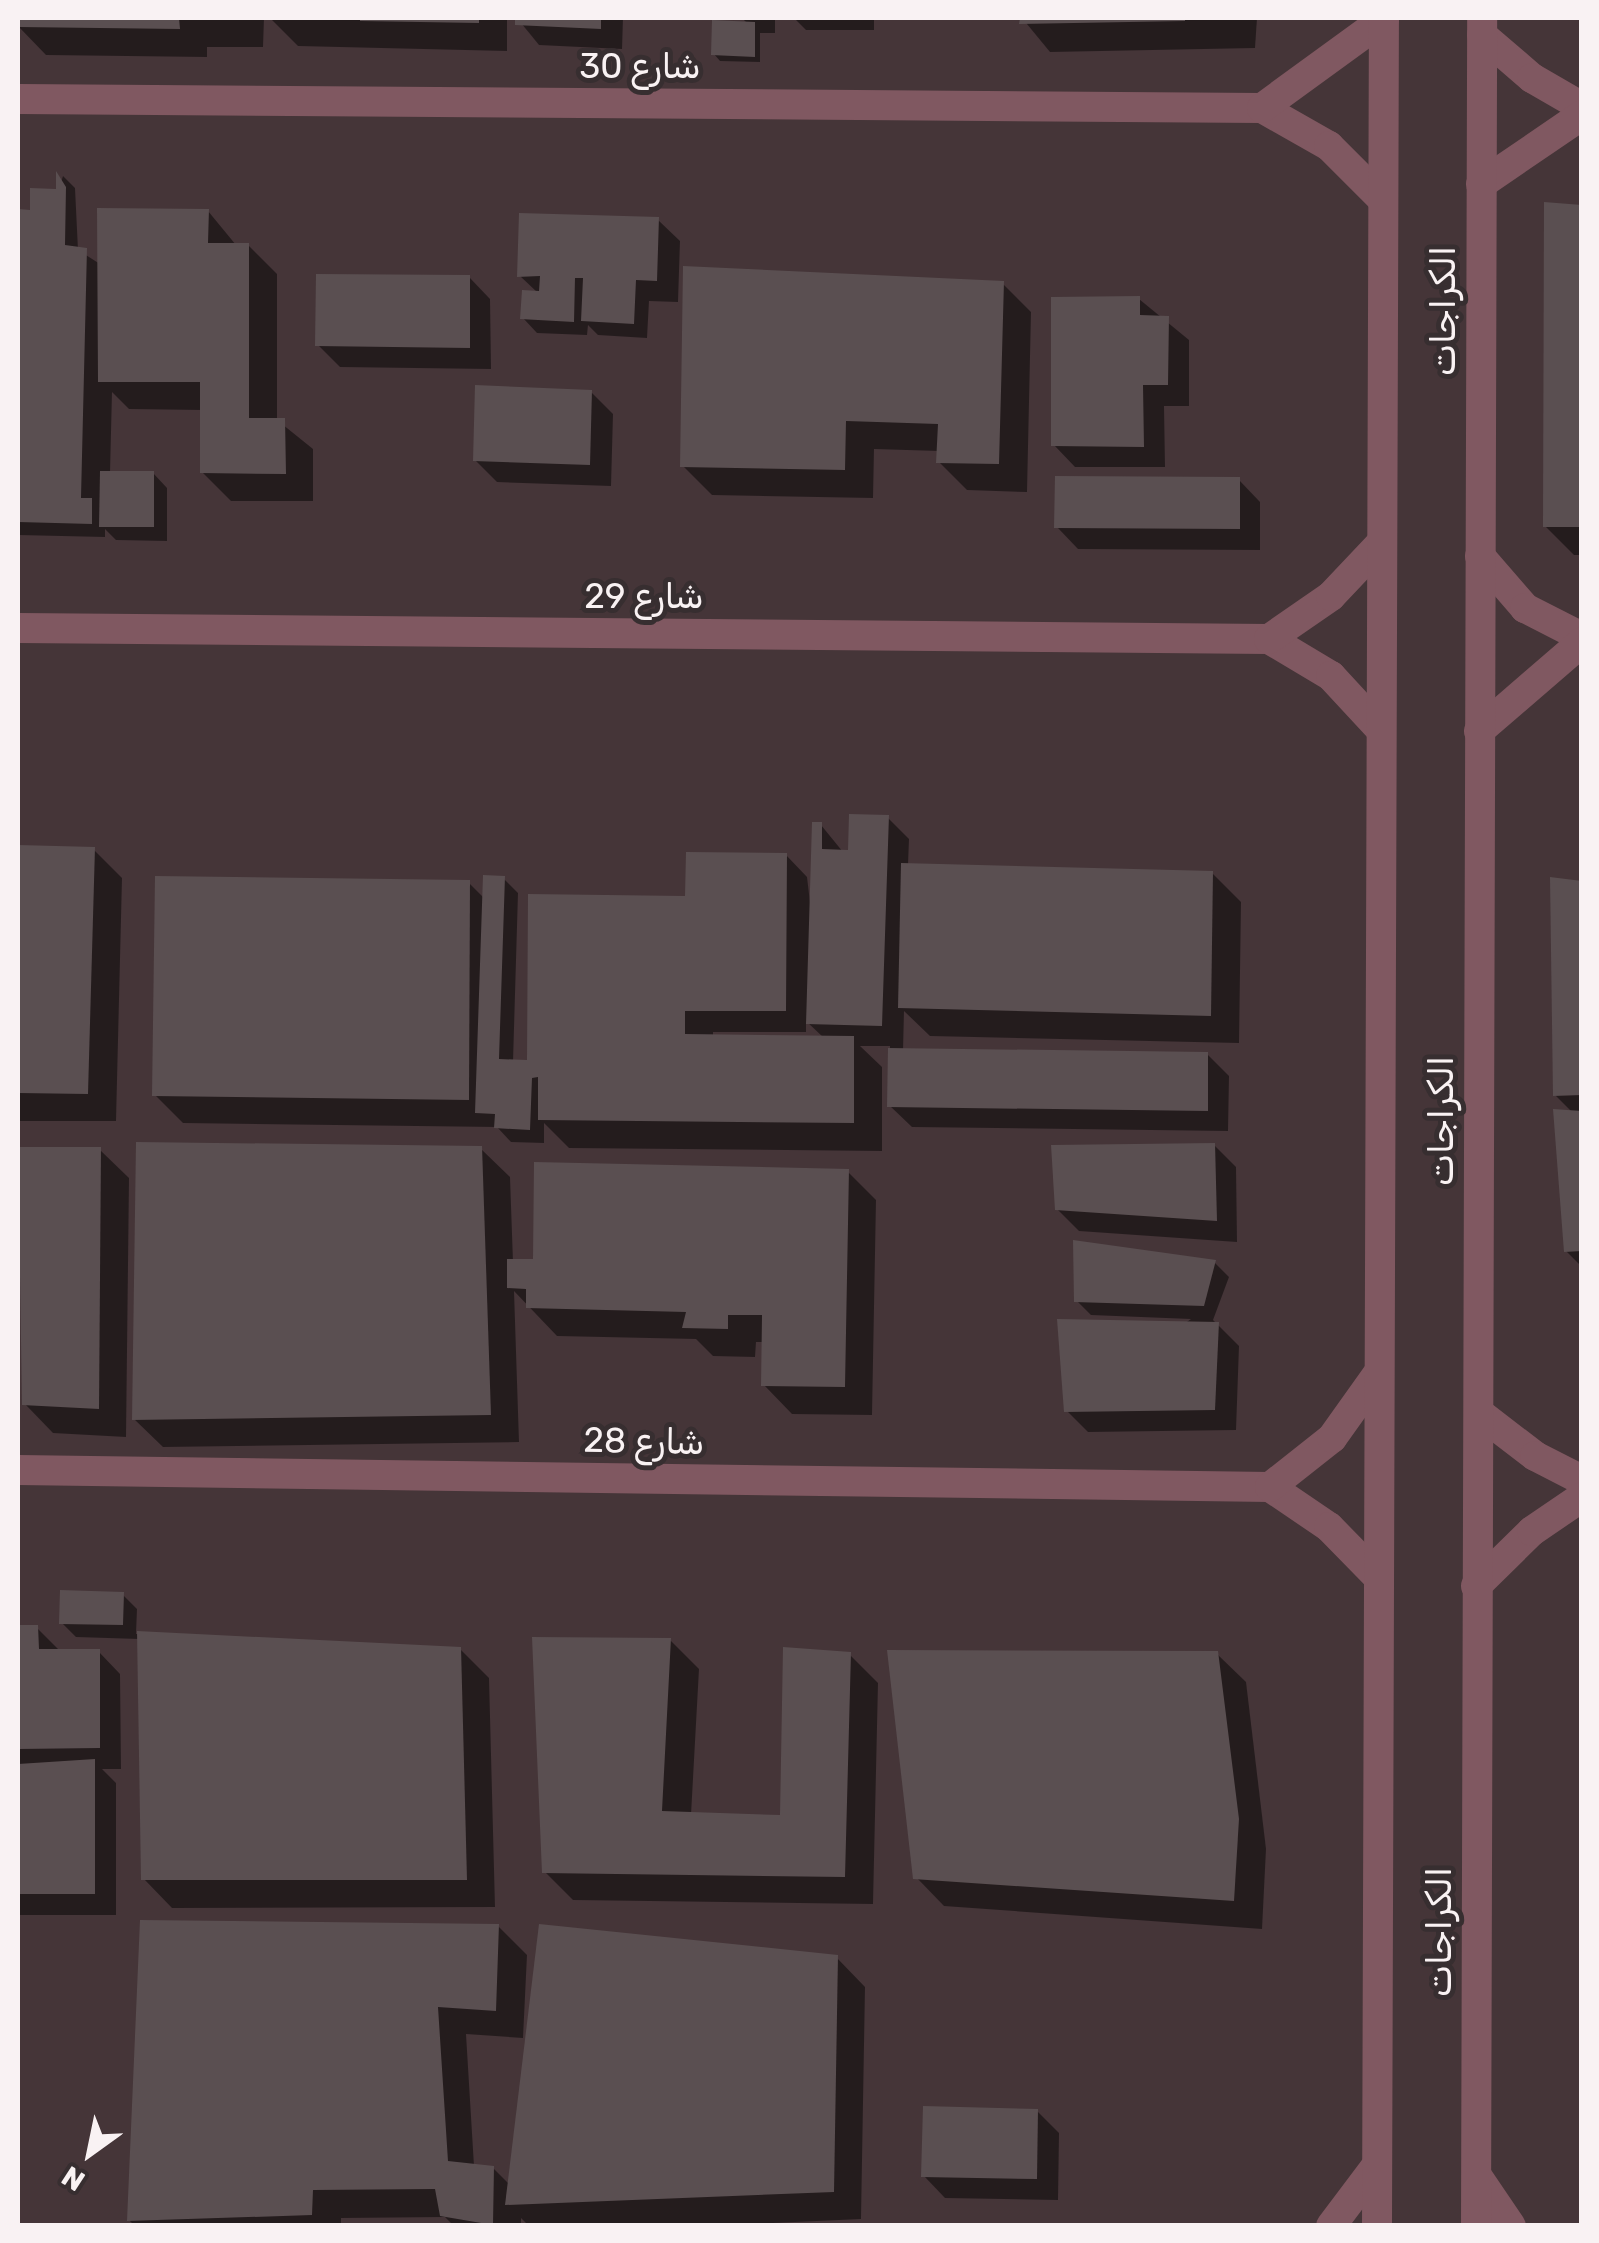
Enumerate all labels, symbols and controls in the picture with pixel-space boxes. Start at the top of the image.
street label: شارع 30 [579,45,701,87]
street label: الكراجات [1422,246,1464,376]
street label: شارع 29 [584,575,704,617]
street label: الكراجات [1420,1056,1462,1186]
street label: شارع 28 [583,1419,705,1463]
street label: الكراجات [1418,1867,1460,1997]
north arrow [40,2103,140,2203]
text: N [56,2159,91,2198]

